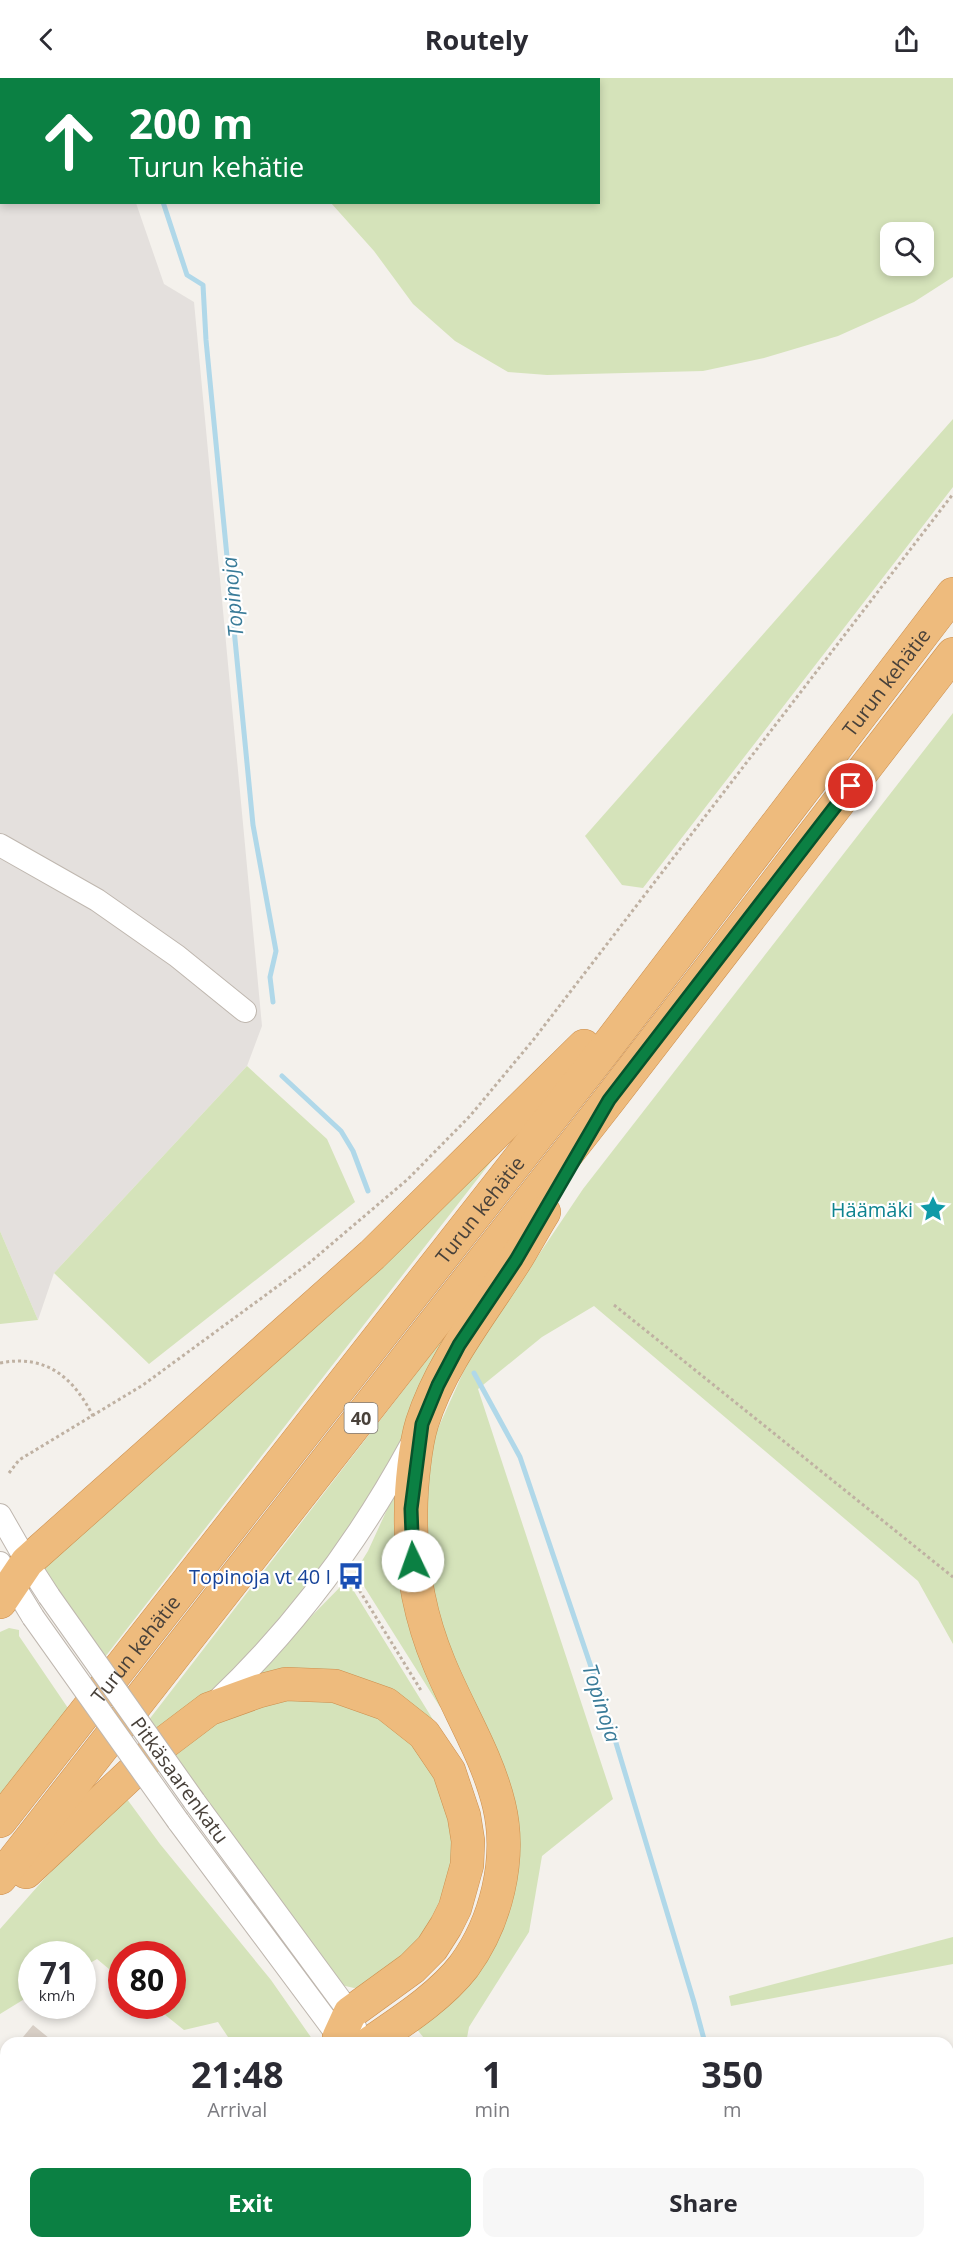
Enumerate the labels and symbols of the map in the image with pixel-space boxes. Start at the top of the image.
water label: Topinoja [215,555,249,638]
street label: Turun kehätie [836,622,936,742]
pin [825,760,876,811]
street label: Turun kehätie [429,1150,530,1269]
place icon: Häämäki [918,1194,948,1224]
place label: Häämäki [831,1196,913,1223]
road number: 40 [344,1403,378,1433]
position arrow [381,1529,445,1593]
bus stop icon: Topinoja vt 40 I [336,1561,366,1591]
place label: Topinoja vt 40 I [189,1563,331,1590]
street label: Turun kehätie [84,1589,186,1708]
water label: Topinoja [576,1660,628,1746]
street label: Pitkäsaarenkatu [125,1711,235,1849]
speed limit sign: 80 [108,1941,186,2019]

